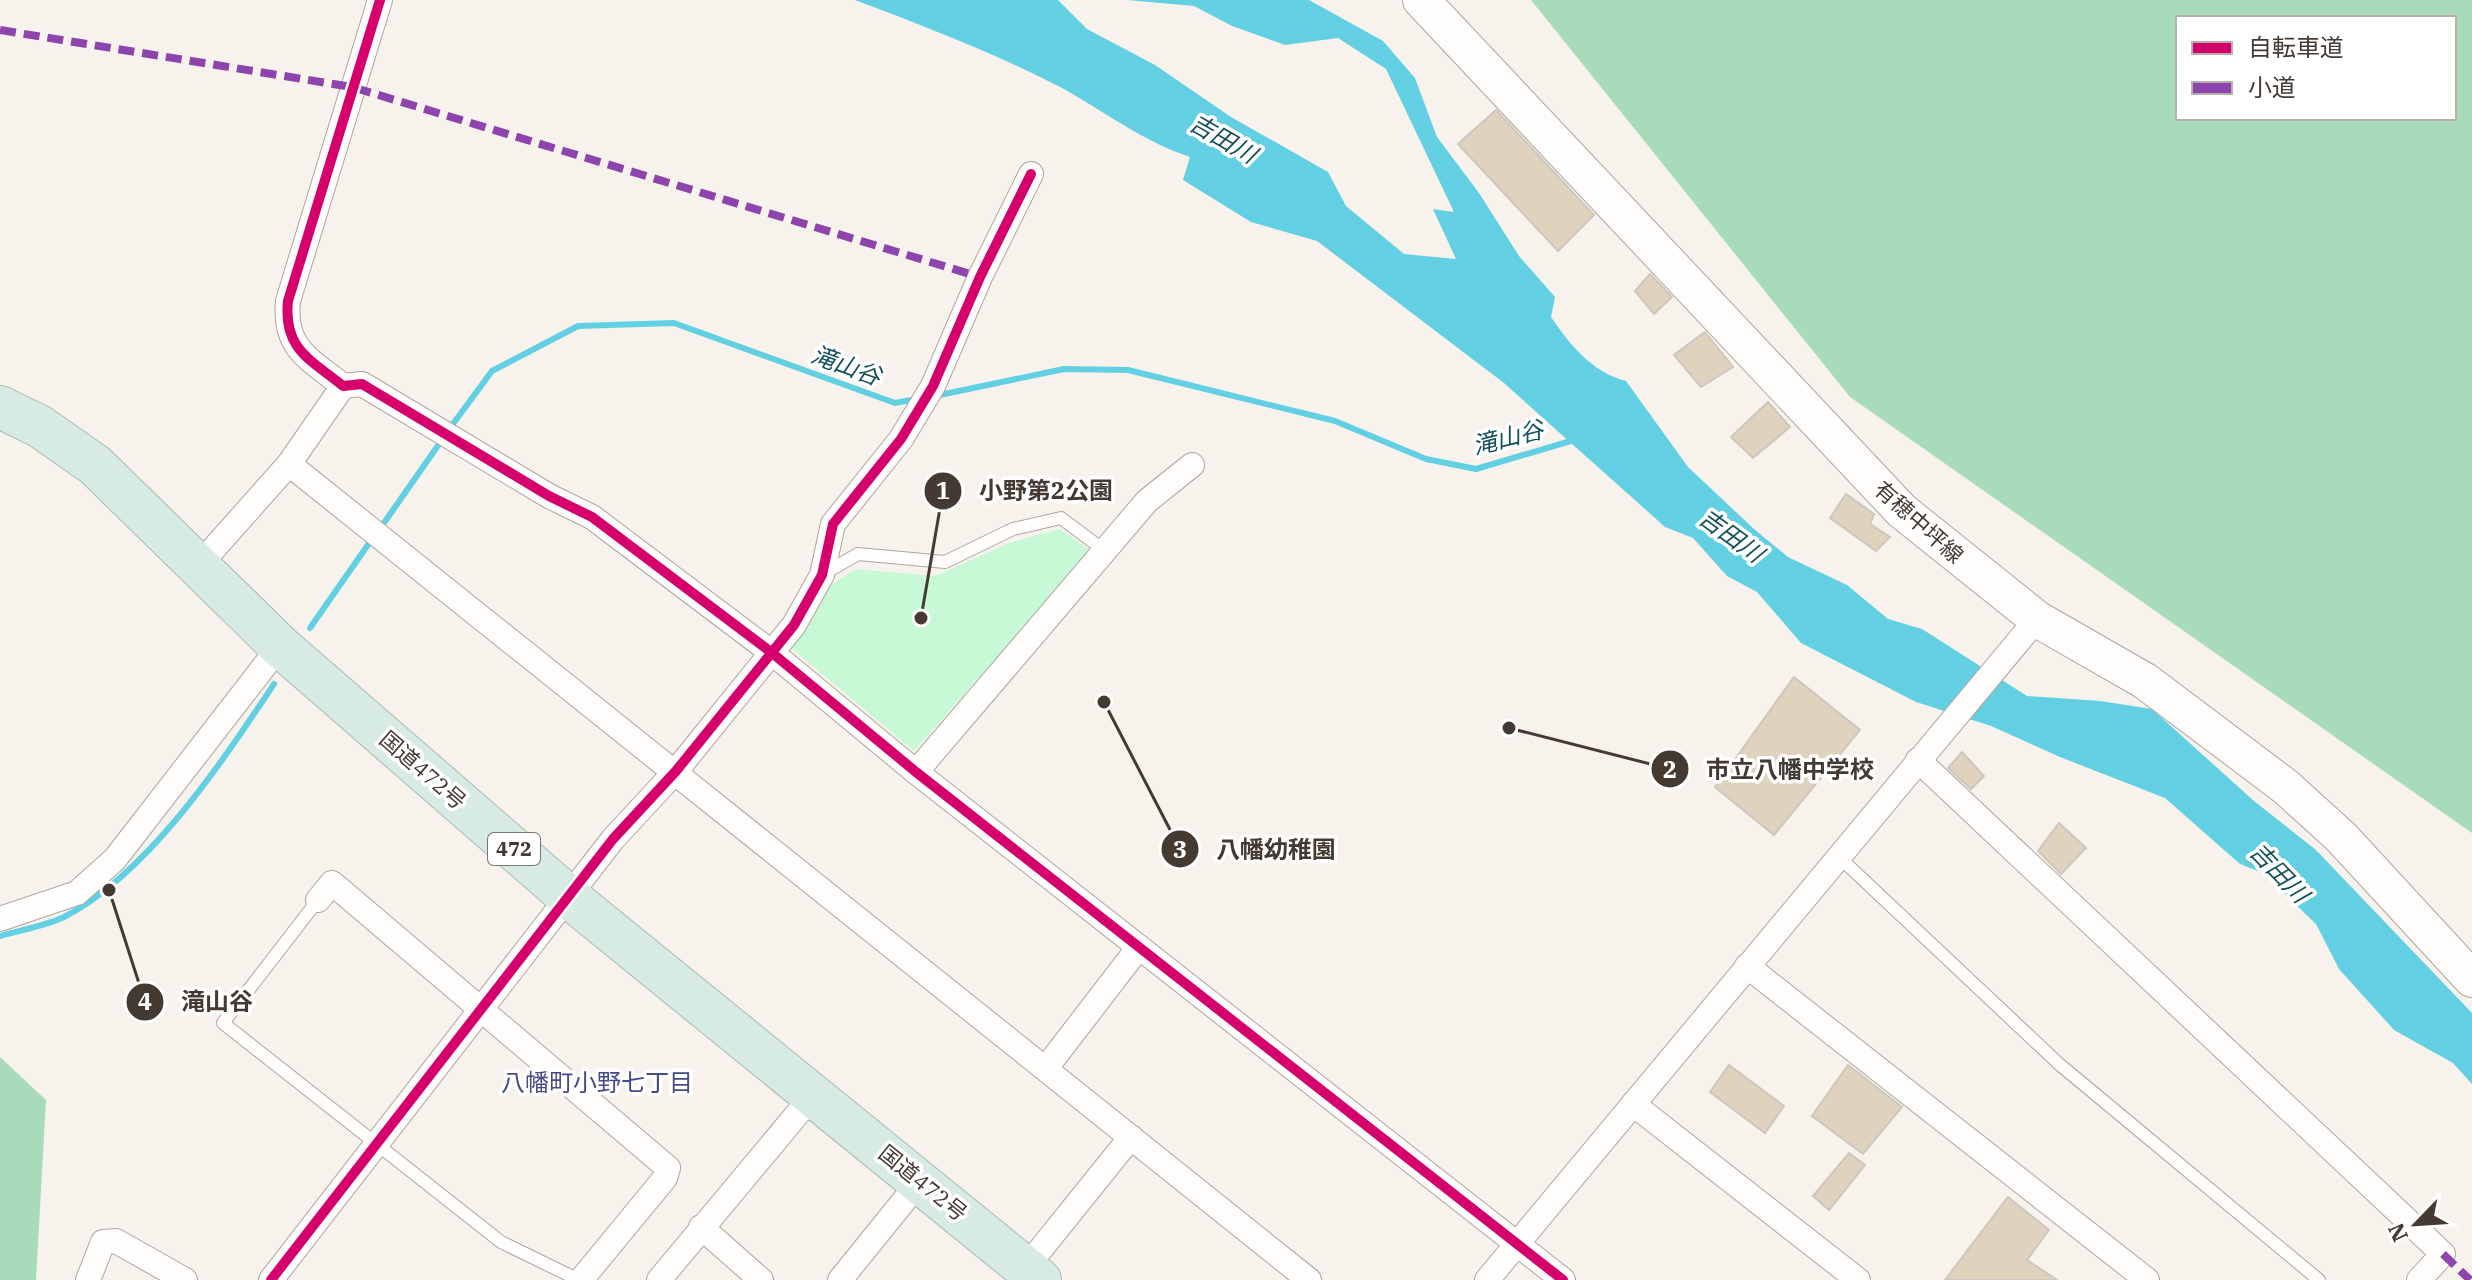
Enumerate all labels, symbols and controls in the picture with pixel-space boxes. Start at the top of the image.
legend [2176,16,2456,120]
text: 自転車道 [2248,31,2344,63]
text: 小道 [2248,71,2296,103]
water label: 吉田川 [1184,106,1265,171]
water label: 滝山谷 [807,338,888,393]
water label: 滝山谷 [1469,412,1548,461]
callout: 小野第2公園 [923,467,1130,515]
text: 1 [936,474,950,506]
text: 小野第2公園 [979,474,1113,506]
street label: 有穂中坪線 [1869,474,1970,569]
water label: 吉田川 [1693,501,1773,571]
street label: 国道472号 [374,724,473,815]
callout: 市立八幡中学校 [1650,745,1890,793]
text: 2 [1663,753,1677,785]
text: 市立八幡中学校 [1706,753,1874,785]
callout: 八幡幼稚園 [1160,825,1352,873]
road number: 472 [488,833,540,865]
text: 3 [1173,833,1187,865]
text: 八幡幼稚園 [1216,833,1336,865]
water label: 吉田川 [2243,835,2318,911]
callout: 滝山谷 [125,978,269,1026]
text: 4 [138,985,152,1017]
text: 滝山谷 [181,985,253,1017]
district label: 八幡町小野七丁目 [501,1066,693,1098]
street label: 国道472号 [873,1138,973,1227]
north arrow [2376,1184,2456,1264]
text: N [2381,1219,2414,1247]

